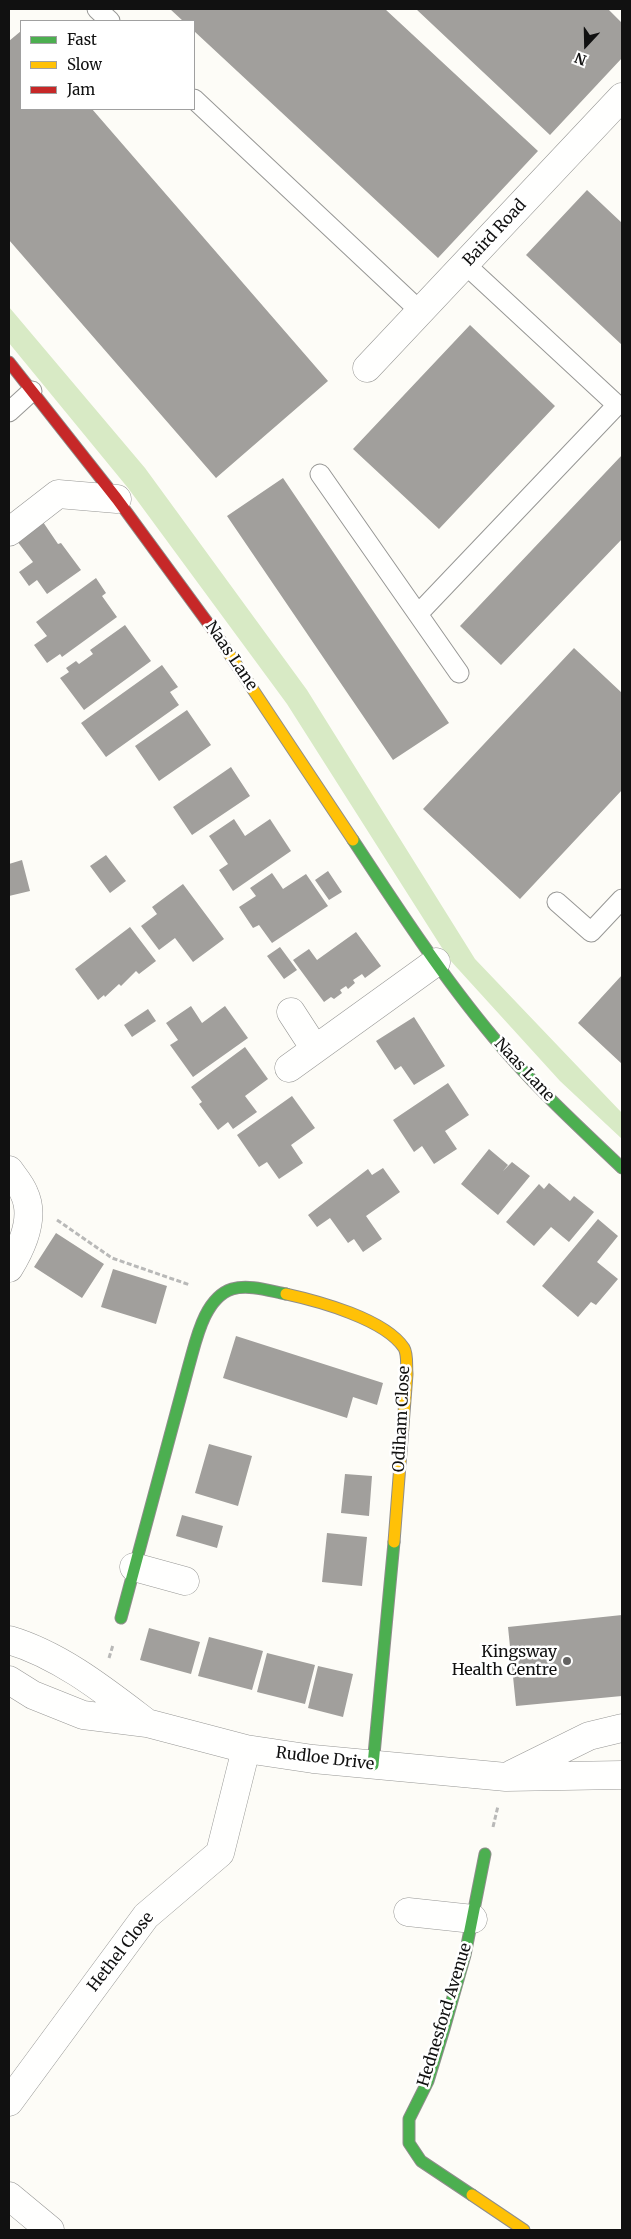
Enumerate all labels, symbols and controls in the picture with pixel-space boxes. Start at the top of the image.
legend [20,20,195,110]
north arrow [561,20,611,70]
text: Fast [67,30,97,49]
text: N [572,49,589,69]
text: Slow [67,55,102,74]
text: Jam [67,80,95,99]
street label: Baird Road [459,196,531,270]
street label: Naas Lane [201,618,261,694]
street label: Naas Lane [490,1035,558,1105]
street label: Odiham Close [390,1365,414,1473]
place label: Kingsway Health Centre [452,1642,557,1680]
marker: Kingsway Health Centre [561,1655,573,1667]
street label: Rudloe Drive [275,1743,375,1775]
street label: Hethel Close [84,1908,158,1996]
street label: Hednesford Avenue [414,1941,476,2089]

